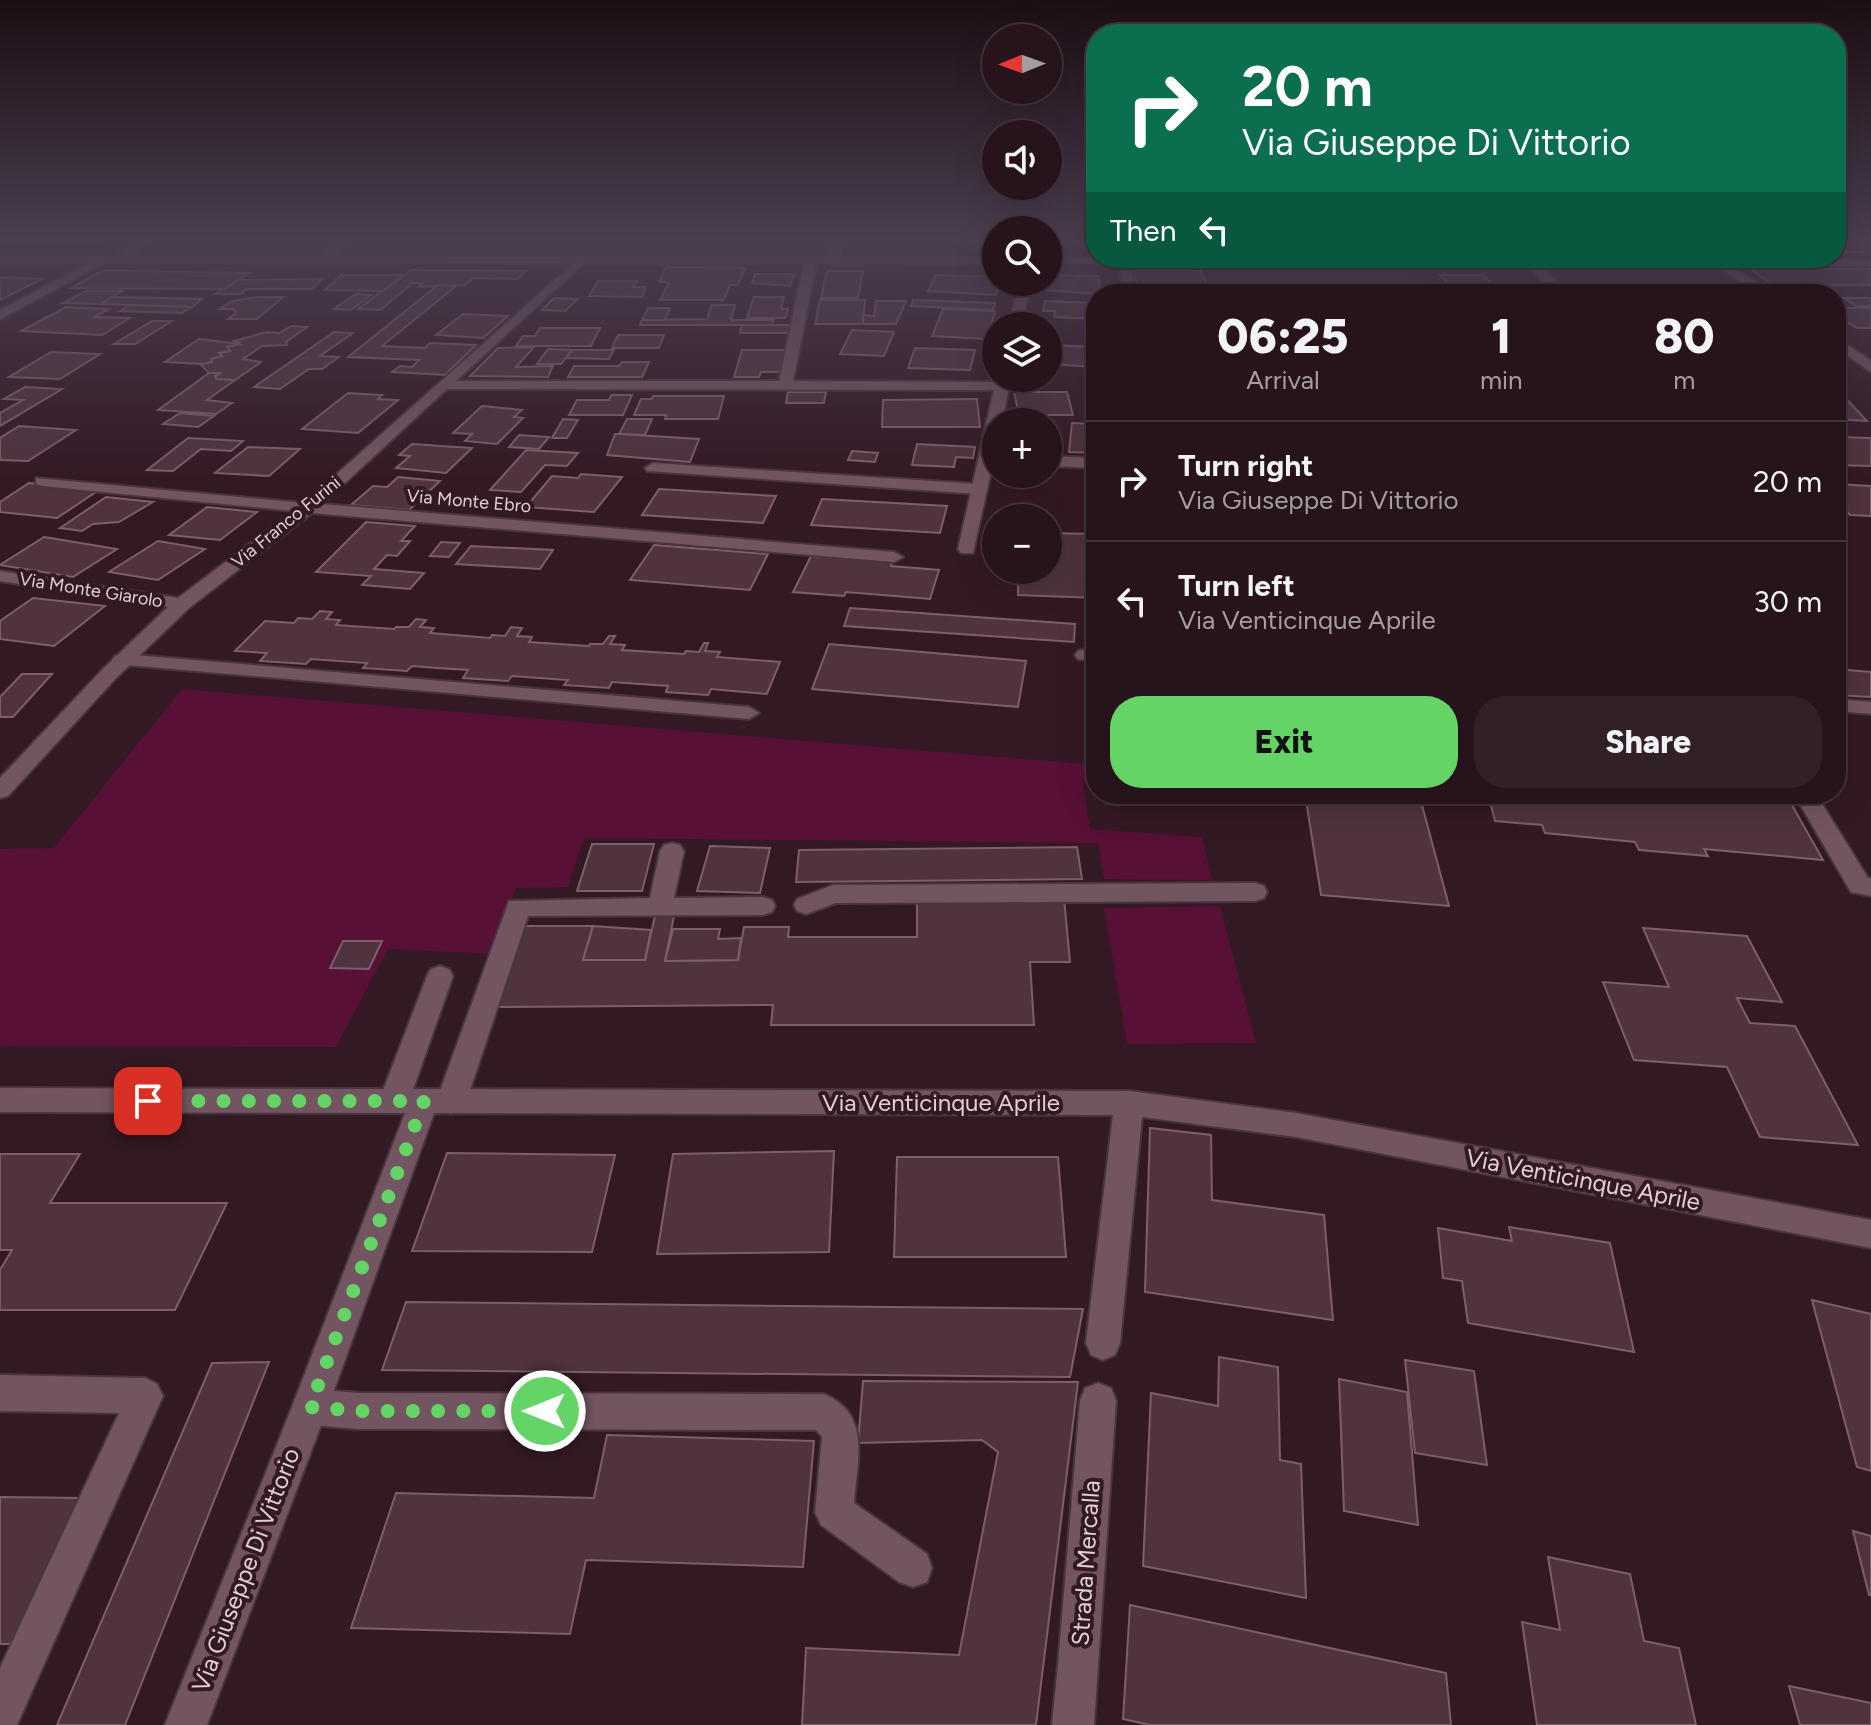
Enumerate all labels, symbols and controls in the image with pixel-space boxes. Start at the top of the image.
north arrow [982,24,1062,104]
map controls [982,24,1062,584]
text: 20 m [1242,53,1373,120]
icon: right [1110,56,1214,160]
button: sound [982,120,1062,200]
text: Via Giuseppe Di Vittorio [1242,121,1631,164]
icon: left [1192,208,1236,252]
text: Then [1110,212,1176,249]
button: search [982,216,1062,296]
text: 06:25 [1217,307,1349,365]
text: 1 [1491,307,1512,365]
text: 80 [1654,307,1715,365]
button: layers [982,312,1062,392]
text: Arrival [1246,364,1320,396]
text: min [1480,364,1523,396]
text: m [1673,364,1695,396]
button: + [982,408,1062,488]
text: Turn right [1178,447,1313,484]
icon: right [1110,459,1154,503]
text: 20 m [1753,463,1822,500]
street label: Via Franco Furini [227,471,345,573]
text: Via Giuseppe Di Vittorio [1178,484,1459,516]
street label: Via Monte Ebro [406,485,532,517]
button: − [982,504,1062,584]
text: Turn left [1178,567,1295,604]
street label: Via Monte Giarolo [18,568,164,612]
icon: left [1110,579,1154,623]
text: 30 m [1754,583,1822,620]
text: Via Venticinque Aprile [1178,604,1436,636]
button: Exit [1110,696,1458,788]
button: Share [1474,696,1822,788]
pin [114,1067,182,1135]
icon: arrive [126,1079,170,1123]
street label: Via Venticinque Aprile [822,1088,1060,1117]
street label: Via Venticinque Aprile [1464,1143,1703,1216]
position arrow [503,1369,587,1453]
street label: Via Giuseppe Di Vittorio [186,1444,305,1696]
street label: Strada Mercalla [1065,1479,1106,1647]

